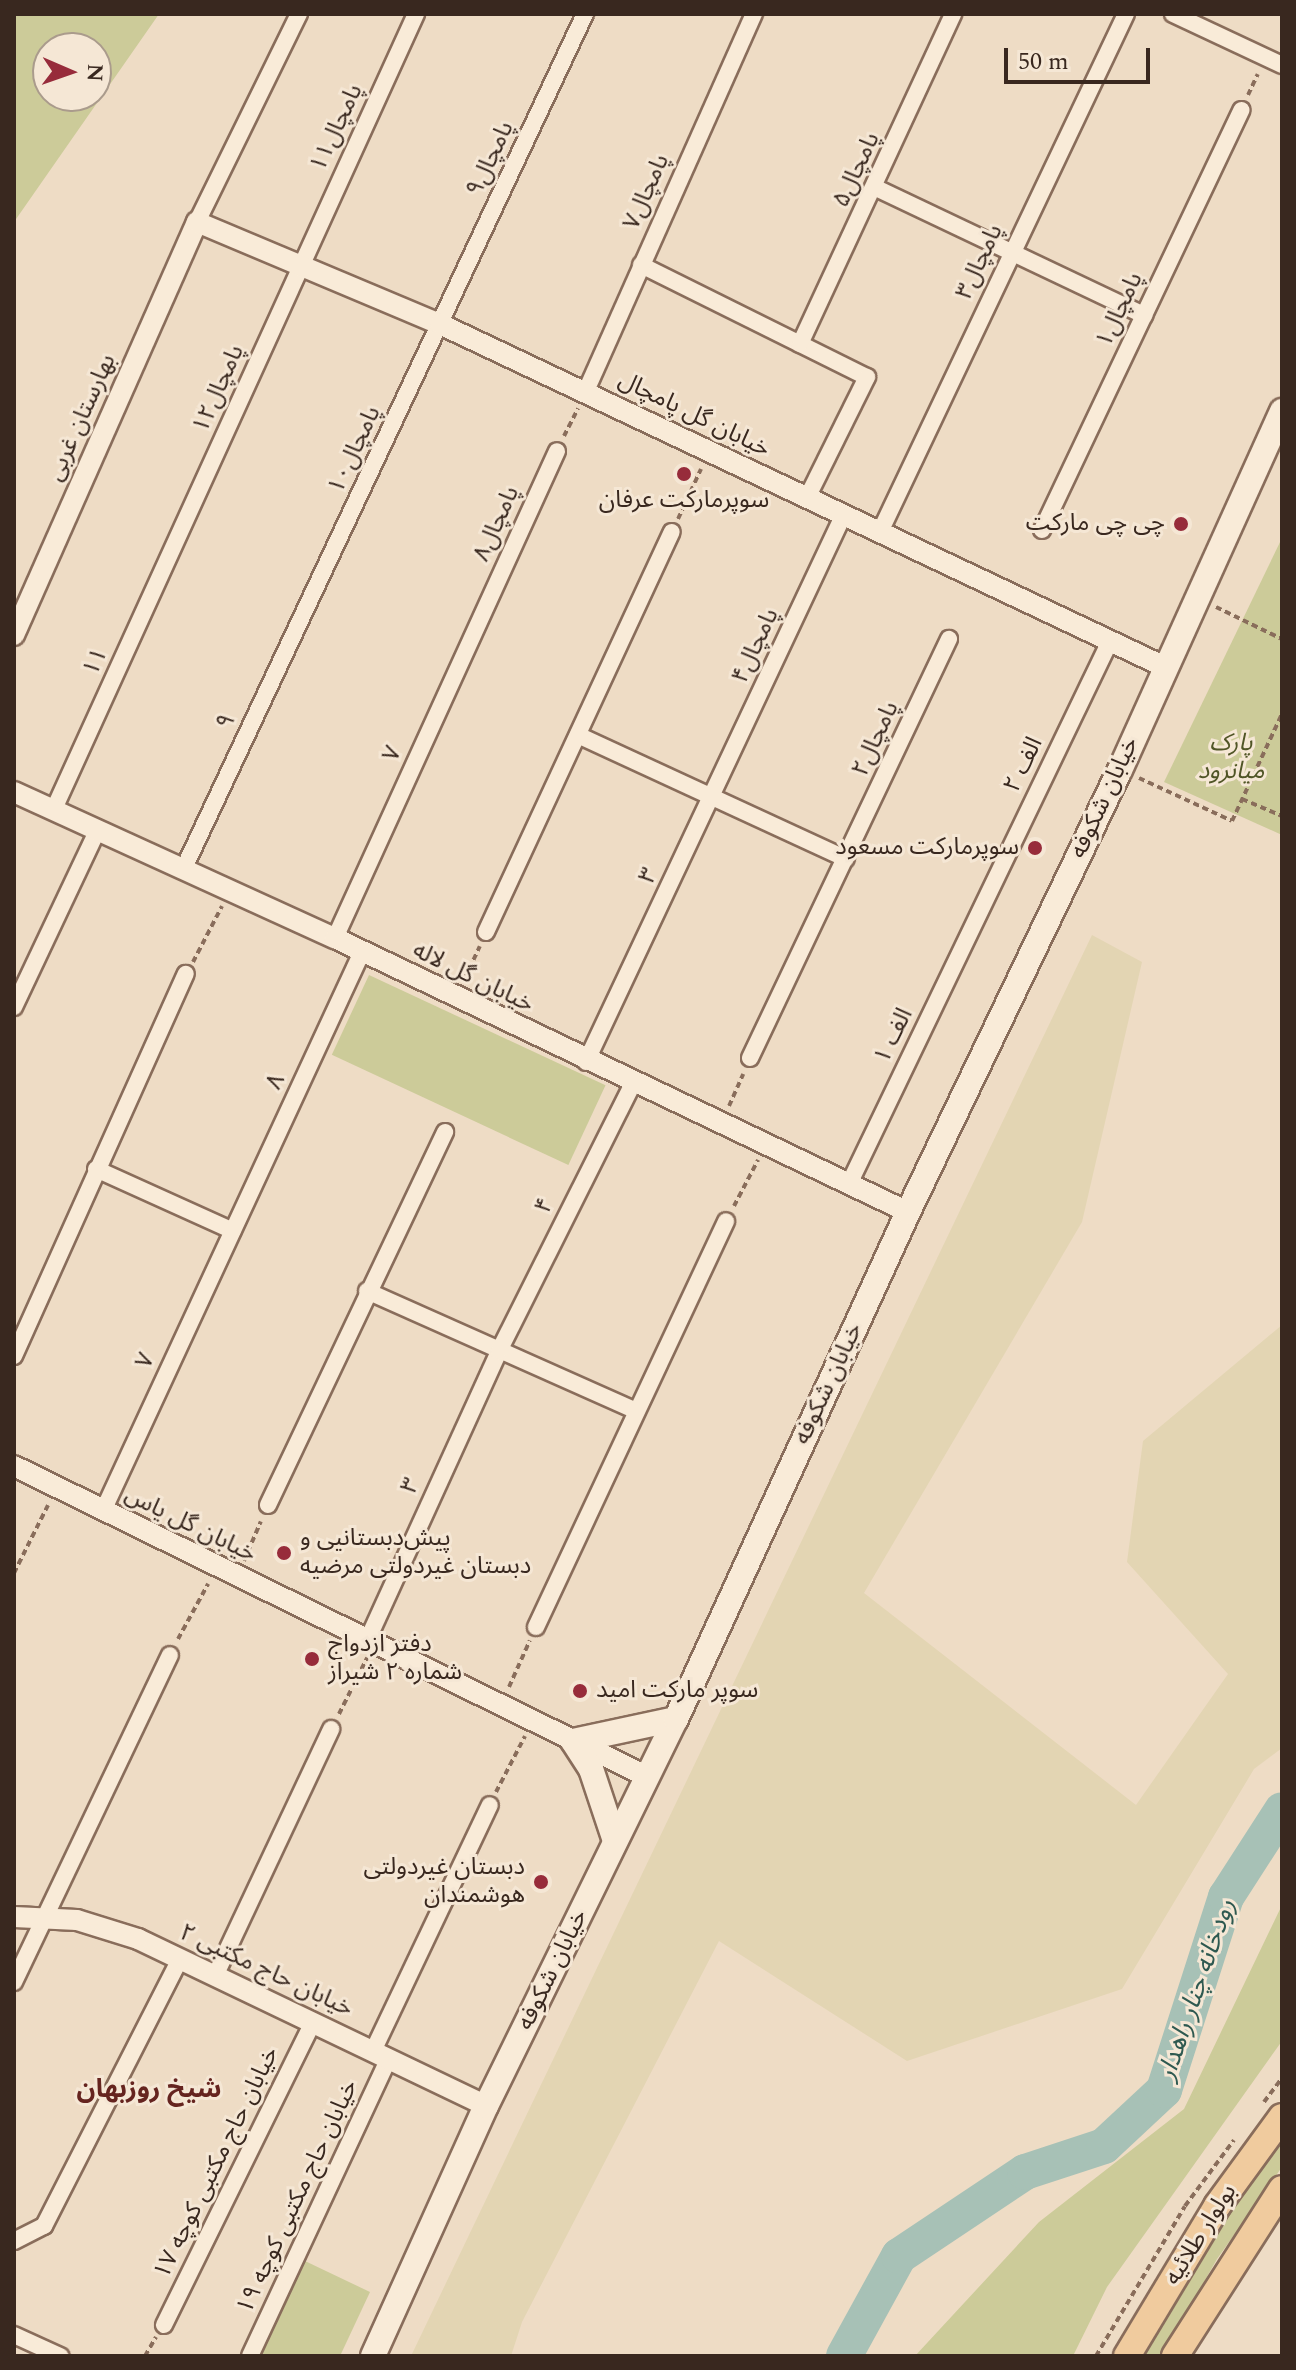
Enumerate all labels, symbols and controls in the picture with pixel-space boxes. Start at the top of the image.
north arrow [32,32,112,112]
scale bar [1008,32,1154,82]
text: 50 m [1018,44,1069,80]
text: N [78,63,111,82]
street label: پامچال۱۱ [304,80,370,176]
street label: پامچال۹ [461,117,521,201]
street label: پامچال۵ [827,128,887,212]
street label: پامچال۷ [618,150,676,234]
street label: پامچال۳ [950,220,1010,304]
street label: پامچال۱ [1090,268,1150,352]
street label: پامچال۱۲ [187,341,251,437]
street label: بهارستان غربی [41,350,123,486]
street label: خیابان گل پامچال [614,366,774,464]
street label: پامچال۱۰ [322,402,388,498]
marker: سوپرمارکت عرفان [675,465,693,483]
street label: پامچال۸ [468,482,526,566]
place label: سوپرمارکت عرفان [599,487,769,515]
place label: چی چی مارکت [1026,510,1165,538]
marker: چی چی مارکت [1172,515,1190,533]
street label: پامچال۴ [726,604,786,688]
street label: ۱۱ [77,643,115,681]
street label: پامچال۲ [846,697,906,781]
street label: ۹ [211,710,243,734]
park label: پارک میانرود [1198,730,1264,786]
street label: ۲ الف [998,733,1050,797]
street label: خیابان شکوفه [1064,733,1146,863]
street label: ۷ [377,742,409,766]
place label: سوپرمارکت مسعود [835,834,1019,862]
marker: سوپرمارکت مسعود [1026,839,1044,857]
street label: ۳ [633,864,665,888]
street label: خیابان گل لاله [408,936,538,1020]
street label: ۱ الف [868,1004,920,1068]
street label: ۸ [260,1070,292,1094]
street label: ۴ [529,1194,561,1218]
street label: خیابان شکوفه [788,1319,870,1449]
street label: ۷ [130,1349,162,1373]
street label: ۳ [395,1474,427,1498]
street label: خیابان گل یاس [120,1481,260,1569]
place label: پیش‌دبستانیی و دبستان غیردولتی مرضیه [300,1525,531,1581]
marker: پیش‌دبستانیی و دبستان غیردولتی مرضیه [275,1544,293,1562]
place label: دفتر ازدواج شماره ۲ شیراز [328,1631,462,1687]
marker: دفتر ازدواج شماره ۲ شیراز [303,1650,321,1668]
place label: سوپر مارکت امید [596,1677,758,1705]
marker: سوپر مارکت امید [571,1682,589,1700]
place label: دبستان غیردولتی هوشمندان [363,1854,525,1910]
marker: دبستان غیردولتی هوشمندان [532,1873,550,1891]
water label: رودخانه چنار راهدار [1151,1895,1243,2085]
street label: خیابان شکوفه [511,1905,595,2035]
street label: خیابان حاج مکتبی ۲ [175,1918,357,2024]
street label: خیابان حاج مکتبی کوچه ۱۷ [148,2042,286,2284]
district label: شیخ روزبهان [76,2074,222,2106]
street label: خیابان حاج مکتبی کوچه ۱۹ [231,2076,365,2318]
street label: بولوار طلائیه [1159,2179,1243,2291]

